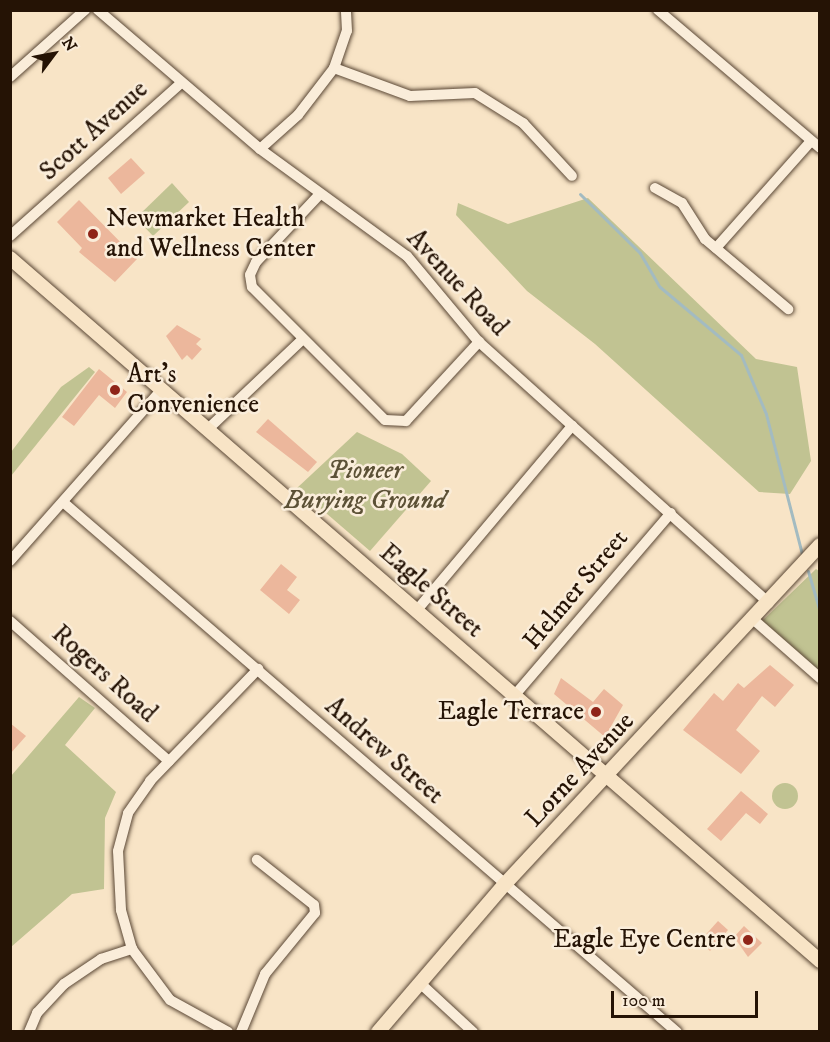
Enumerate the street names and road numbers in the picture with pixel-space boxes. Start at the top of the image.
street label: Scott Avenue [34,74,154,188]
street label: Avenue Road [400,223,514,343]
street label: Helmer Street [517,524,635,656]
street label: Eagle Street [373,537,489,645]
street label: Rogers Road [45,619,163,729]
street label: Andrew Street [318,691,450,811]
street label: Lorne Avenue [519,706,641,834]

